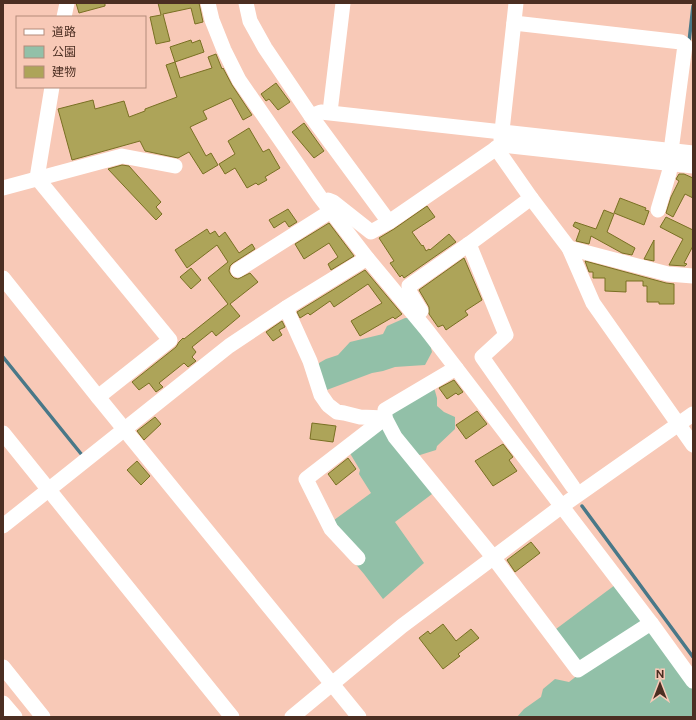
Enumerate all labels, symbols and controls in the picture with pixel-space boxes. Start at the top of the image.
legend [16,16,146,88]
text: 道路 [52,25,76,39]
text: 公園 [52,45,76,59]
text: 建物 [52,65,76,79]
north arrow [640,664,680,704]
text: N [656,668,664,680]

